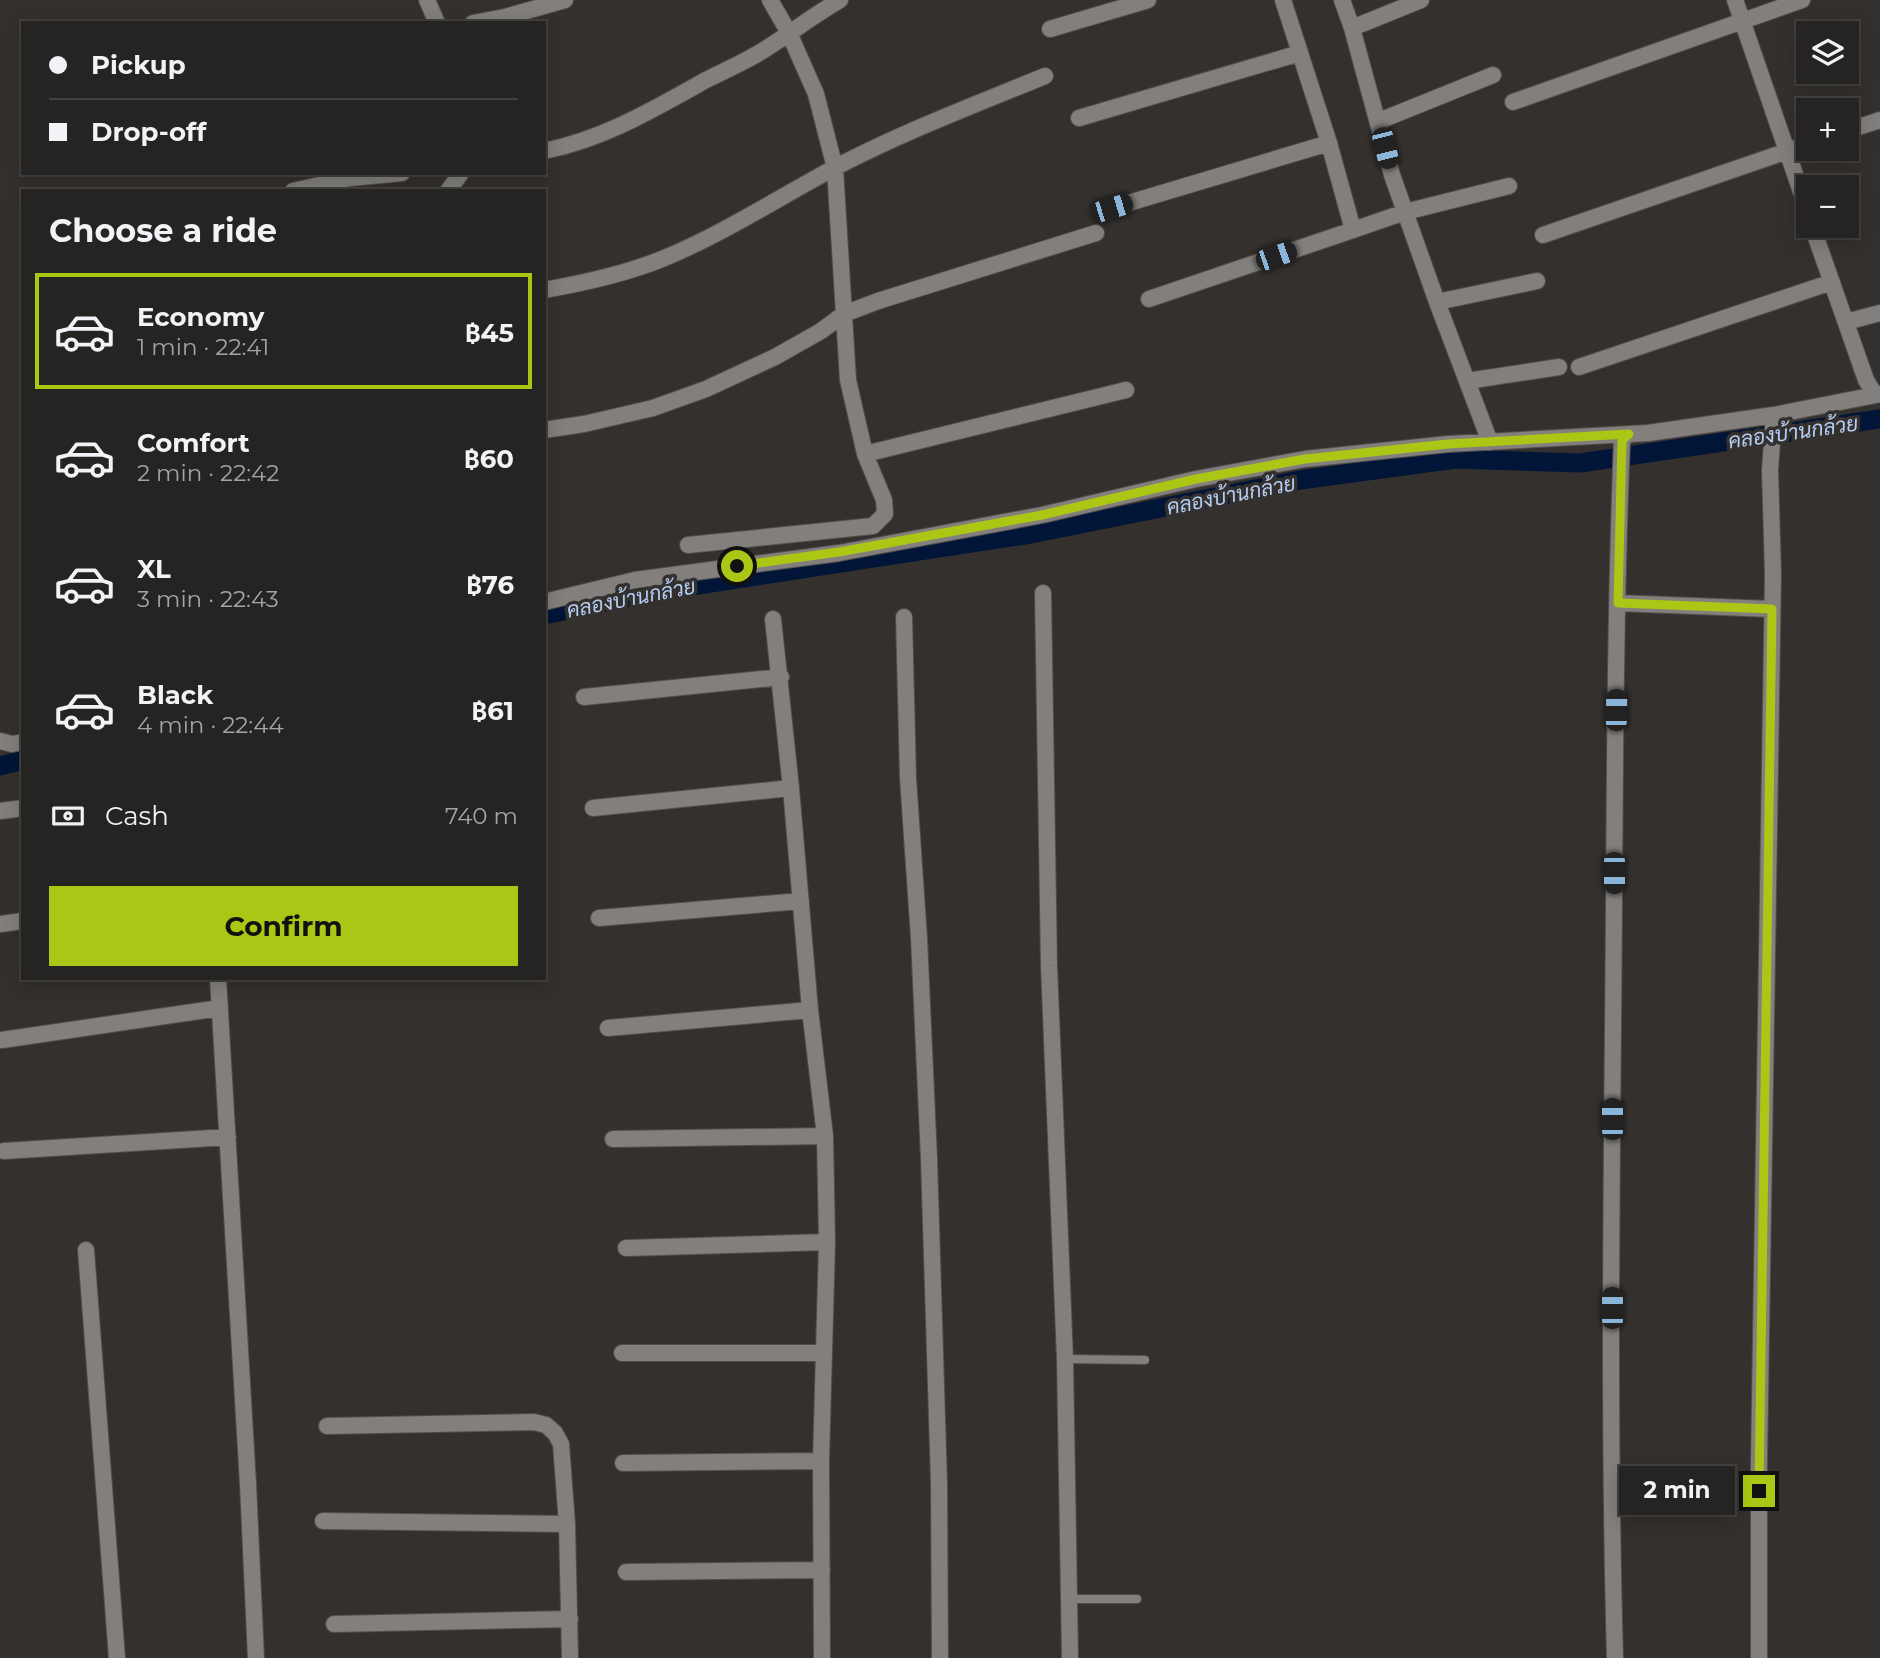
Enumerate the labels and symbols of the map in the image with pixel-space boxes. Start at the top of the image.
car [1370,125,1401,171]
car [1089,192,1136,224]
car [1253,239,1300,273]
water label: คลองบ้านกล้วย [1726,411,1860,453]
water label: คลองบ้านกล้วย [1164,470,1298,520]
route start [721,550,753,582]
water label: คลองบ้านกล้วย [564,573,698,623]
car [1606,689,1627,731]
car [1604,852,1625,894]
car [1602,1098,1623,1140]
car [1602,1287,1623,1329]
callout: 2 min [1619,1466,1734,1516]
route end [1743,1475,1775,1507]

